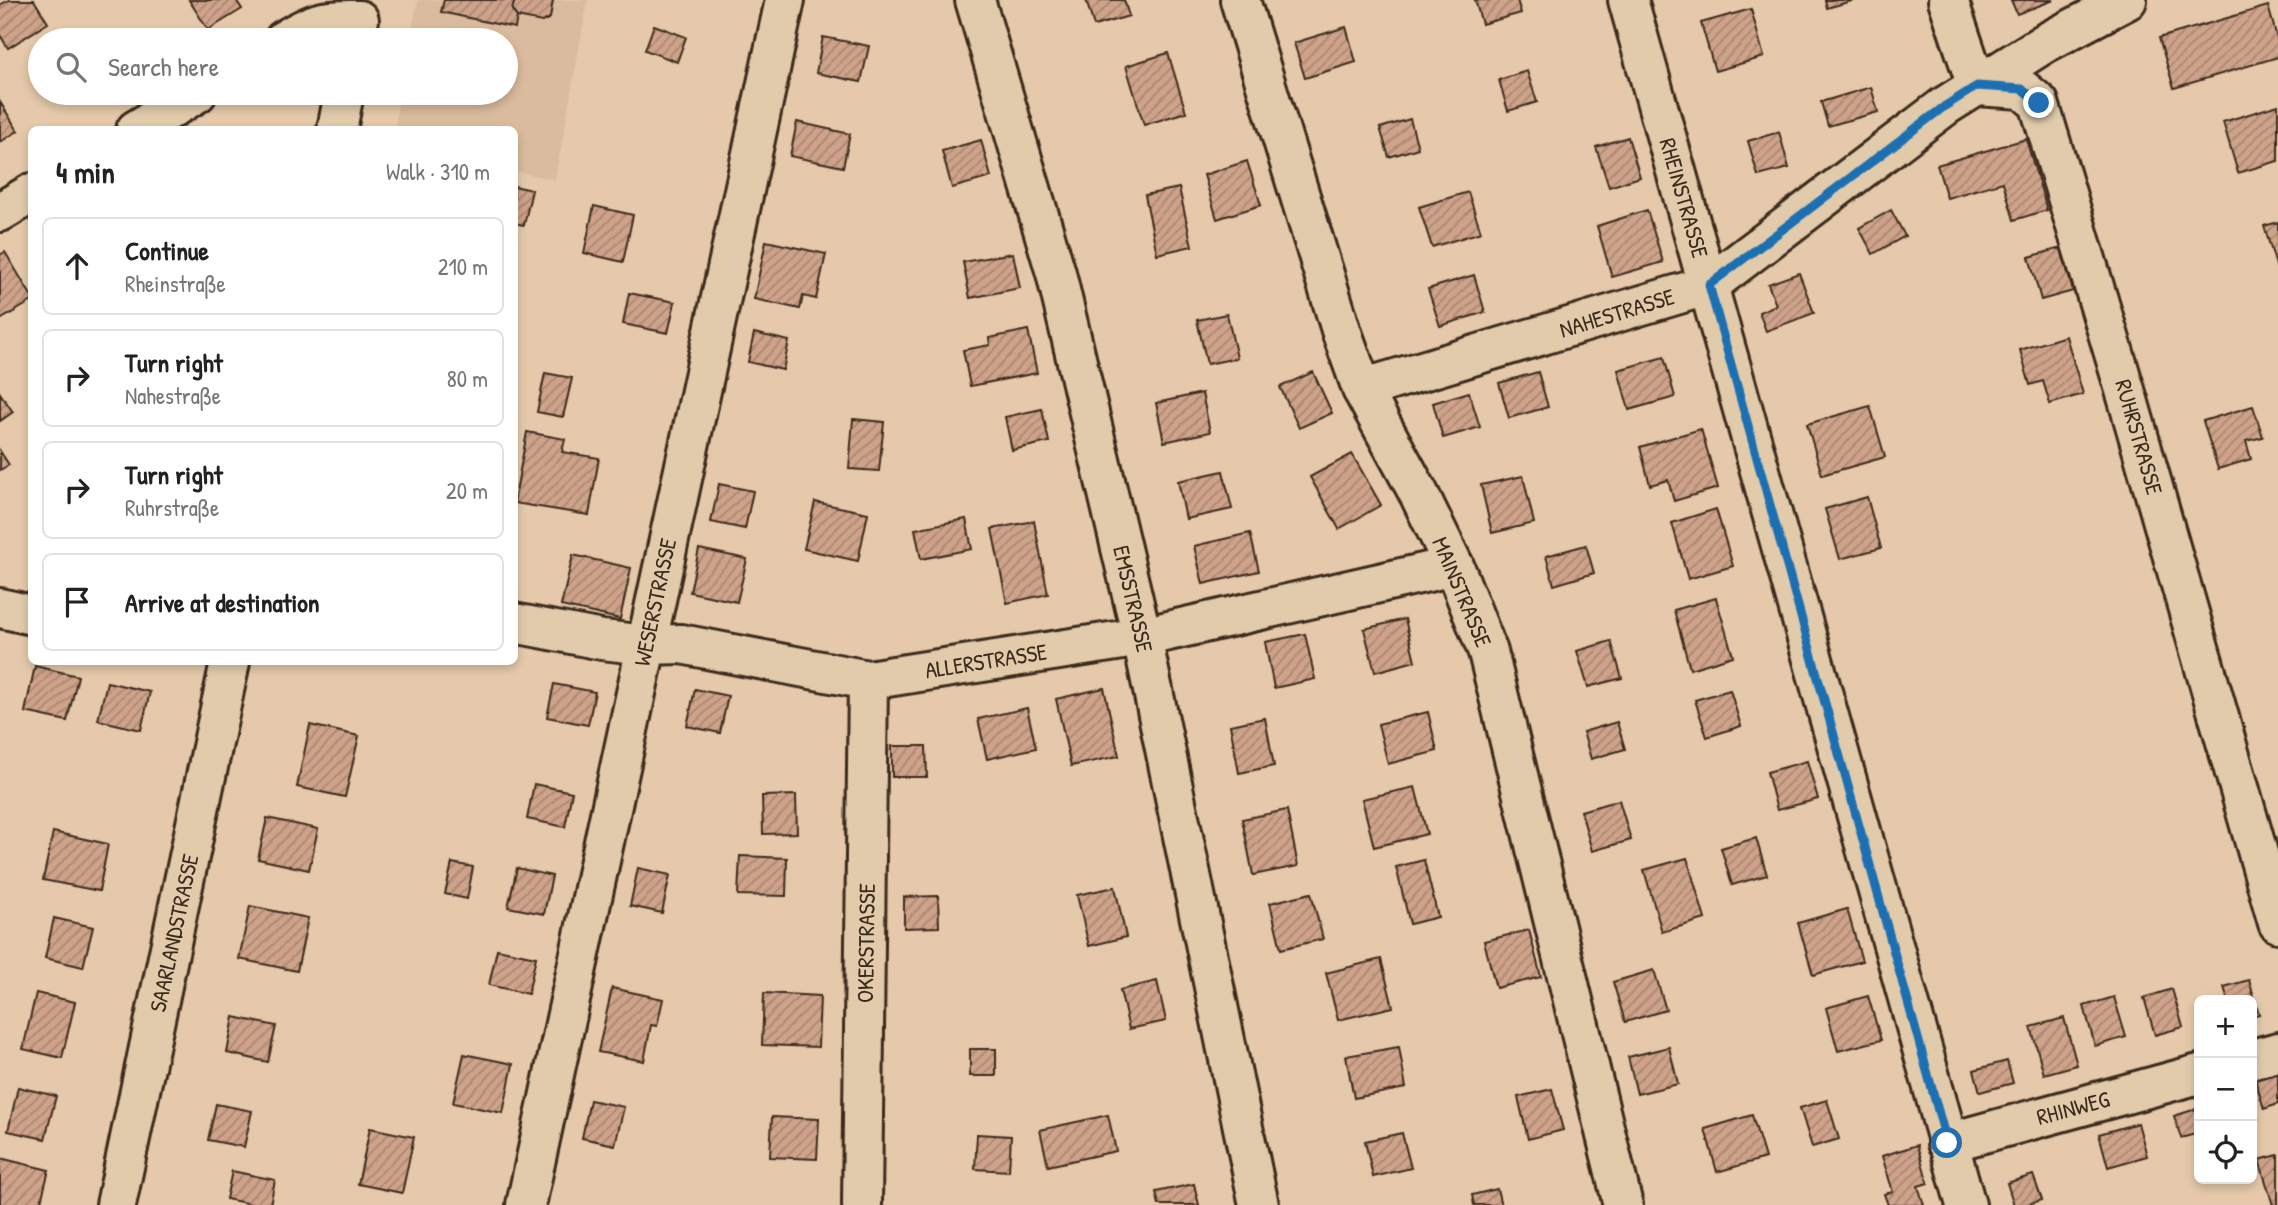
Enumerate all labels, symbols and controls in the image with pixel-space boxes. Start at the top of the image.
search box [28,28,518,105]
icon: search [52,48,90,86]
text: Search here [108,49,219,84]
route end [2023,87,2054,118]
street label: RHEINSTRASSE [1653,134,1716,261]
text: 4 min [56,152,115,192]
text: Walk · 310 m [386,156,490,187]
text: Continue [125,233,209,268]
icon: ahead [58,247,96,285]
text: 210 m [438,251,488,282]
text: Rheinstraße [125,268,226,299]
street label: NAHESTRASSE [1556,280,1678,345]
text: Turn right [125,345,223,380]
icon: right [58,359,96,397]
text: 80 m [447,363,488,394]
street label: RUHRSTRASSE [2108,376,2171,498]
text: Nahestraße [125,380,221,411]
text: Turn right [125,457,223,492]
icon: right [58,471,96,509]
text: 20 m [446,475,488,506]
text: Ruhrstraße [125,492,219,523]
street label: MAINSTRASSE [1425,532,1500,652]
street label: WESERSTRASSE [626,535,683,669]
street label: EMSSTRASSE [1106,542,1161,655]
icon: arrive [58,583,96,621]
text: Arrive at destination [125,585,320,620]
street label: ALLERSTRASSE [923,636,1049,685]
street label: SAARLANDSTRASSE [142,851,205,1015]
street label: OKERSTRASSE [849,883,882,1003]
map controls [2194,995,2257,1184]
button: + [2194,995,2257,1058]
button: − [2194,1058,2257,1121]
street label: RHINWEG [2033,1083,2113,1132]
button: locate [2194,1121,2257,1184]
route start [1931,1127,1962,1158]

